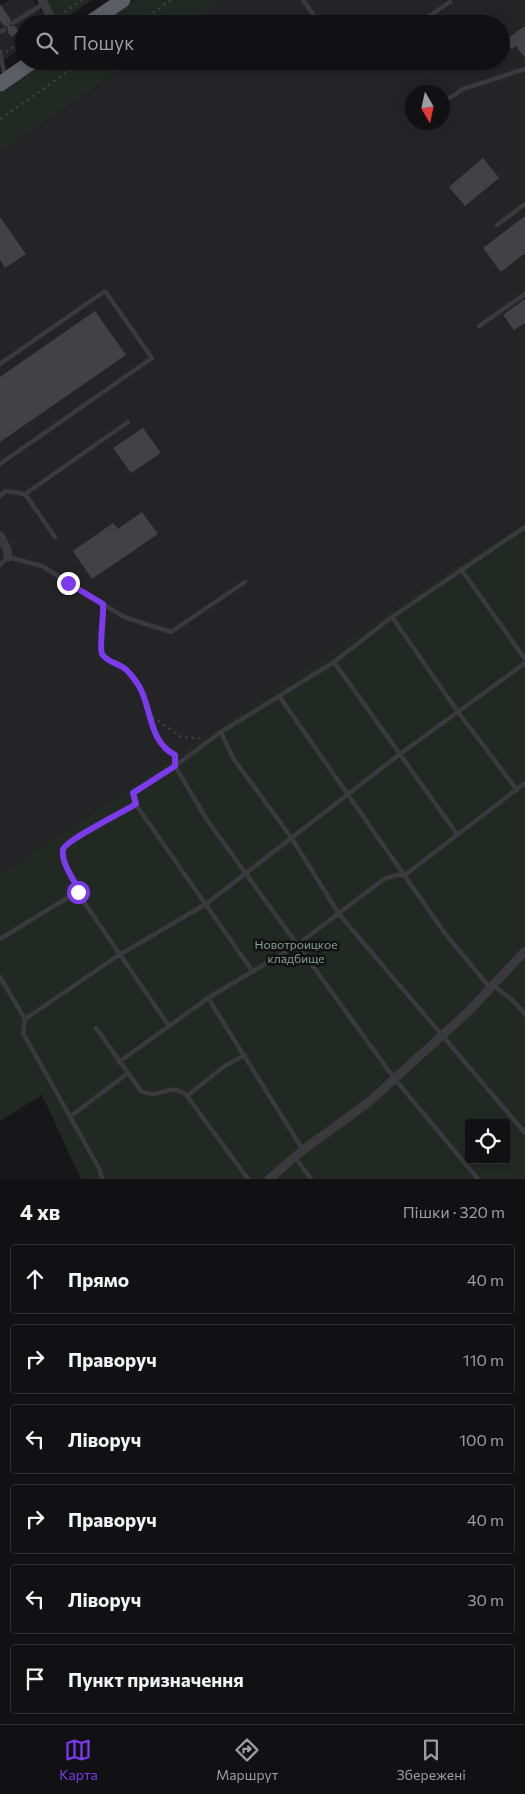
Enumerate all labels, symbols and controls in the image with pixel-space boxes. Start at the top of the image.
search box [15,15,510,70]
icon: search [33,29,61,57]
text: Пошук [73,31,134,54]
north arrow [405,85,450,130]
route end [57,572,80,595]
route start [67,881,90,904]
park label: Новотроицкое кладбище [255,937,337,965]
map controls [465,1119,510,1164]
button: locate [465,1119,510,1164]
text: 4 хв [20,1199,60,1224]
text: Пішки · 320 m [403,1202,505,1221]
icon: ahead [21,1265,49,1293]
text: Прямо [68,1268,129,1291]
text: 40 m [467,1270,504,1289]
icon: right [21,1345,49,1373]
text: Праворуч [68,1348,157,1371]
text: 110 m [463,1350,504,1369]
icon: left [21,1425,49,1453]
text: Ліворуч [68,1428,141,1451]
text: 100 m [459,1430,504,1449]
icon: right [21,1505,49,1533]
text: Праворуч [68,1508,157,1531]
text: 40 m [467,1510,504,1529]
icon: left [21,1585,49,1613]
text: Ліворуч [68,1588,141,1611]
text: 30 m [467,1590,504,1609]
icon: arrive [21,1665,49,1693]
text: Пункт призначення [68,1668,244,1691]
tab: Карта [59,1736,98,1783]
tab: Маршрут [216,1736,278,1783]
tab: Збережені [397,1736,466,1783]

